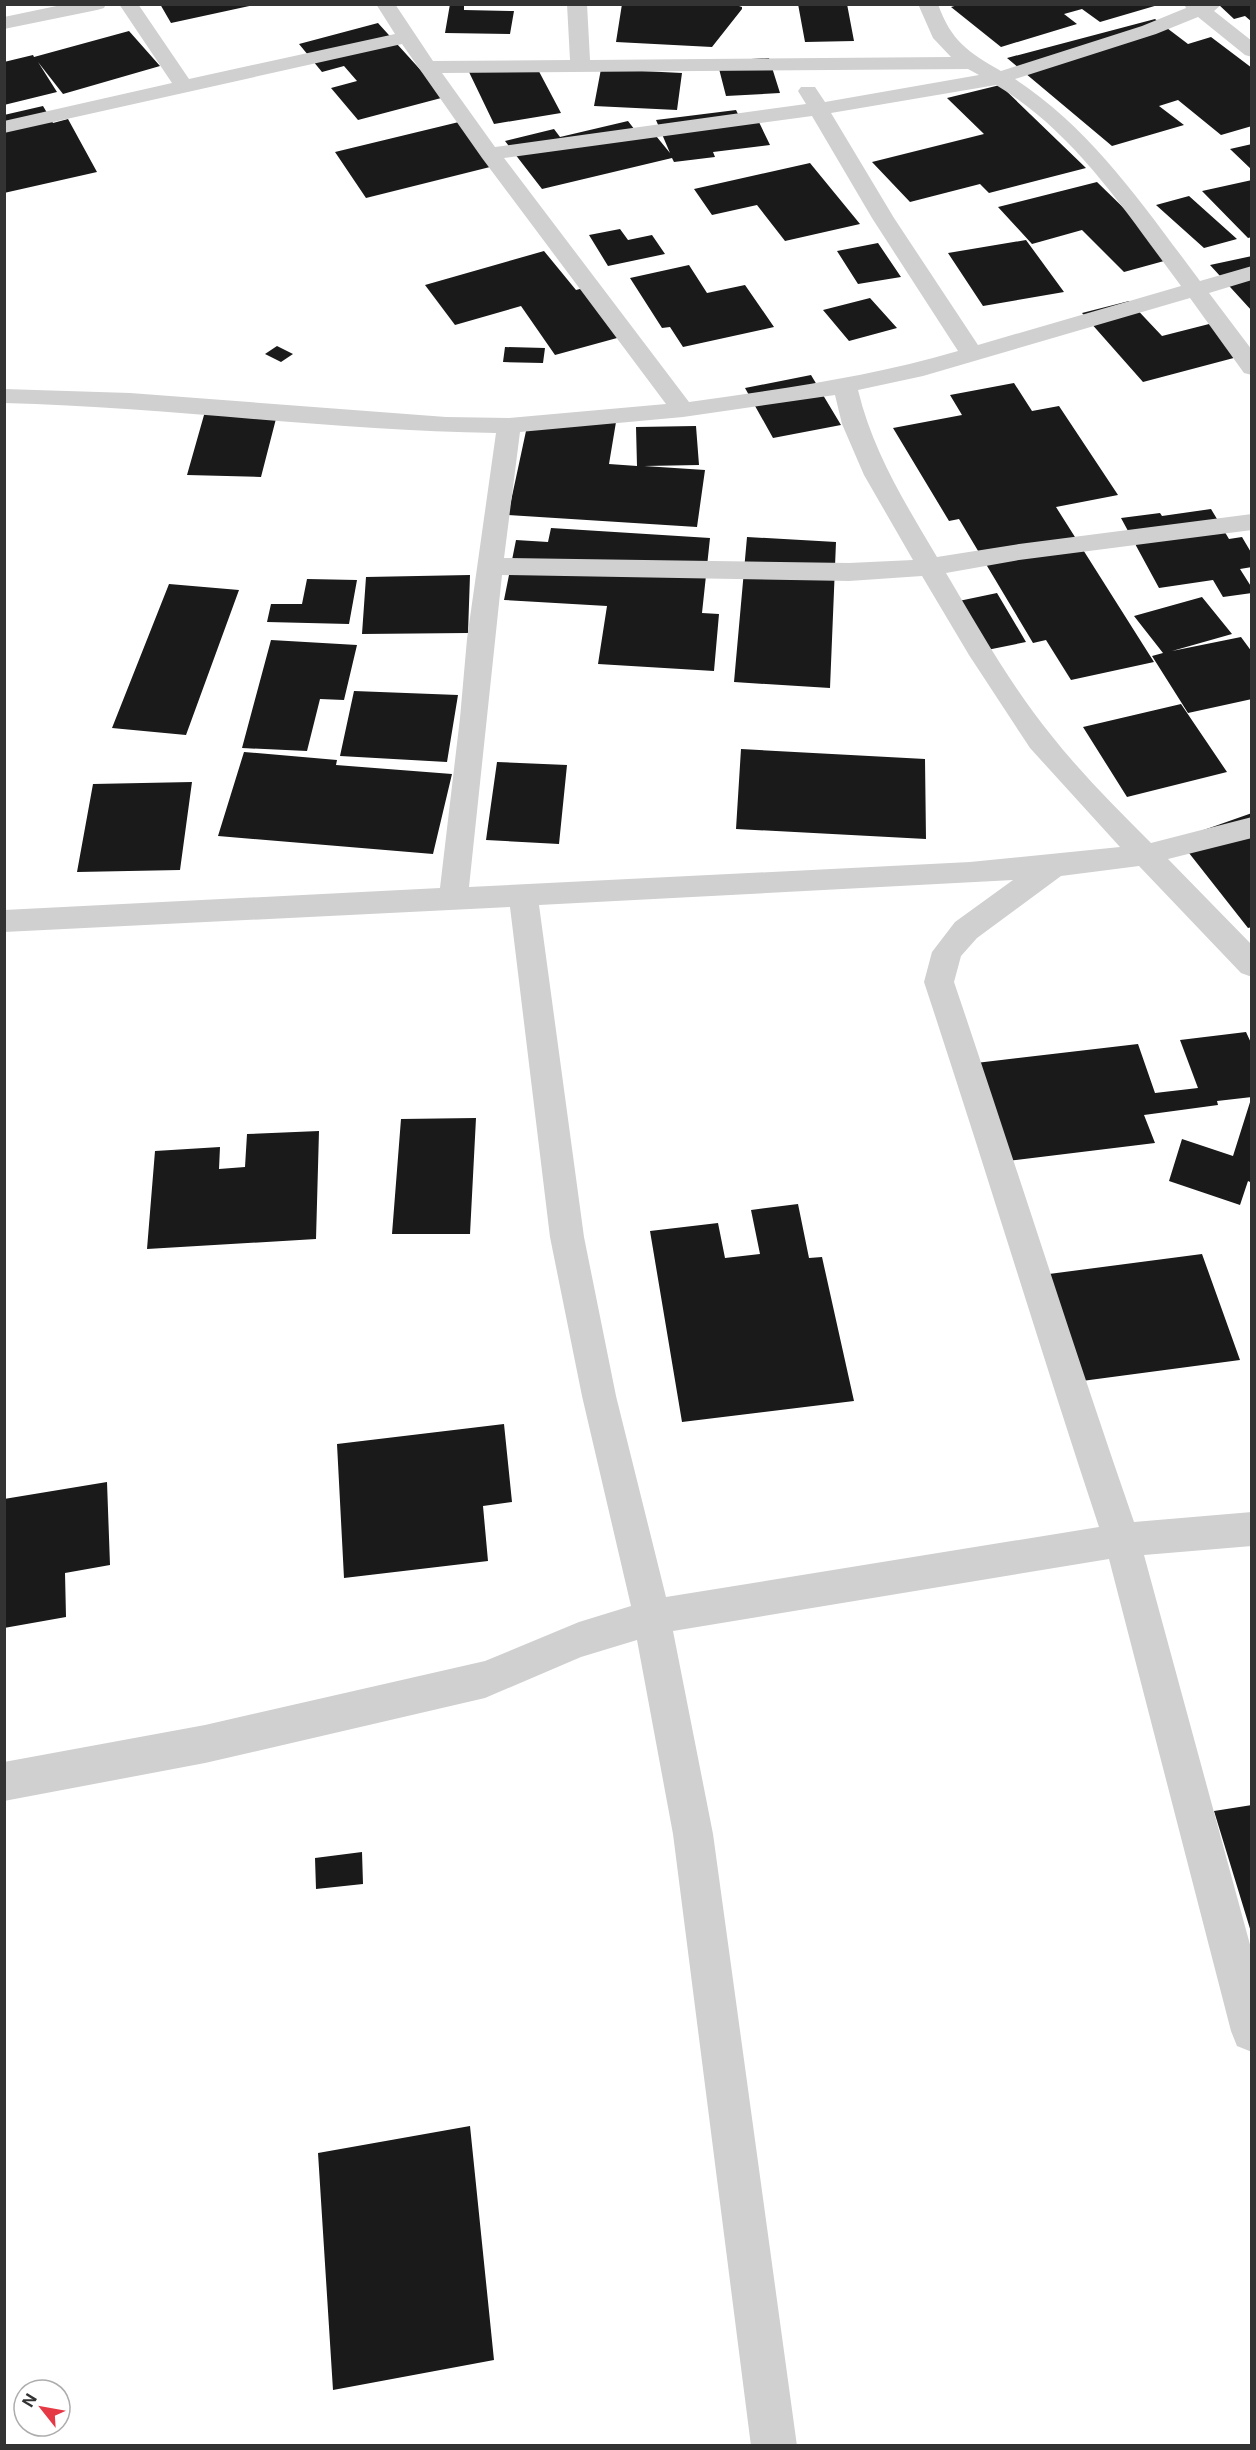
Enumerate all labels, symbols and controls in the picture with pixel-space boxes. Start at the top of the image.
north arrow [12,2378,72,2438]
text: N [17,2390,41,2411]

